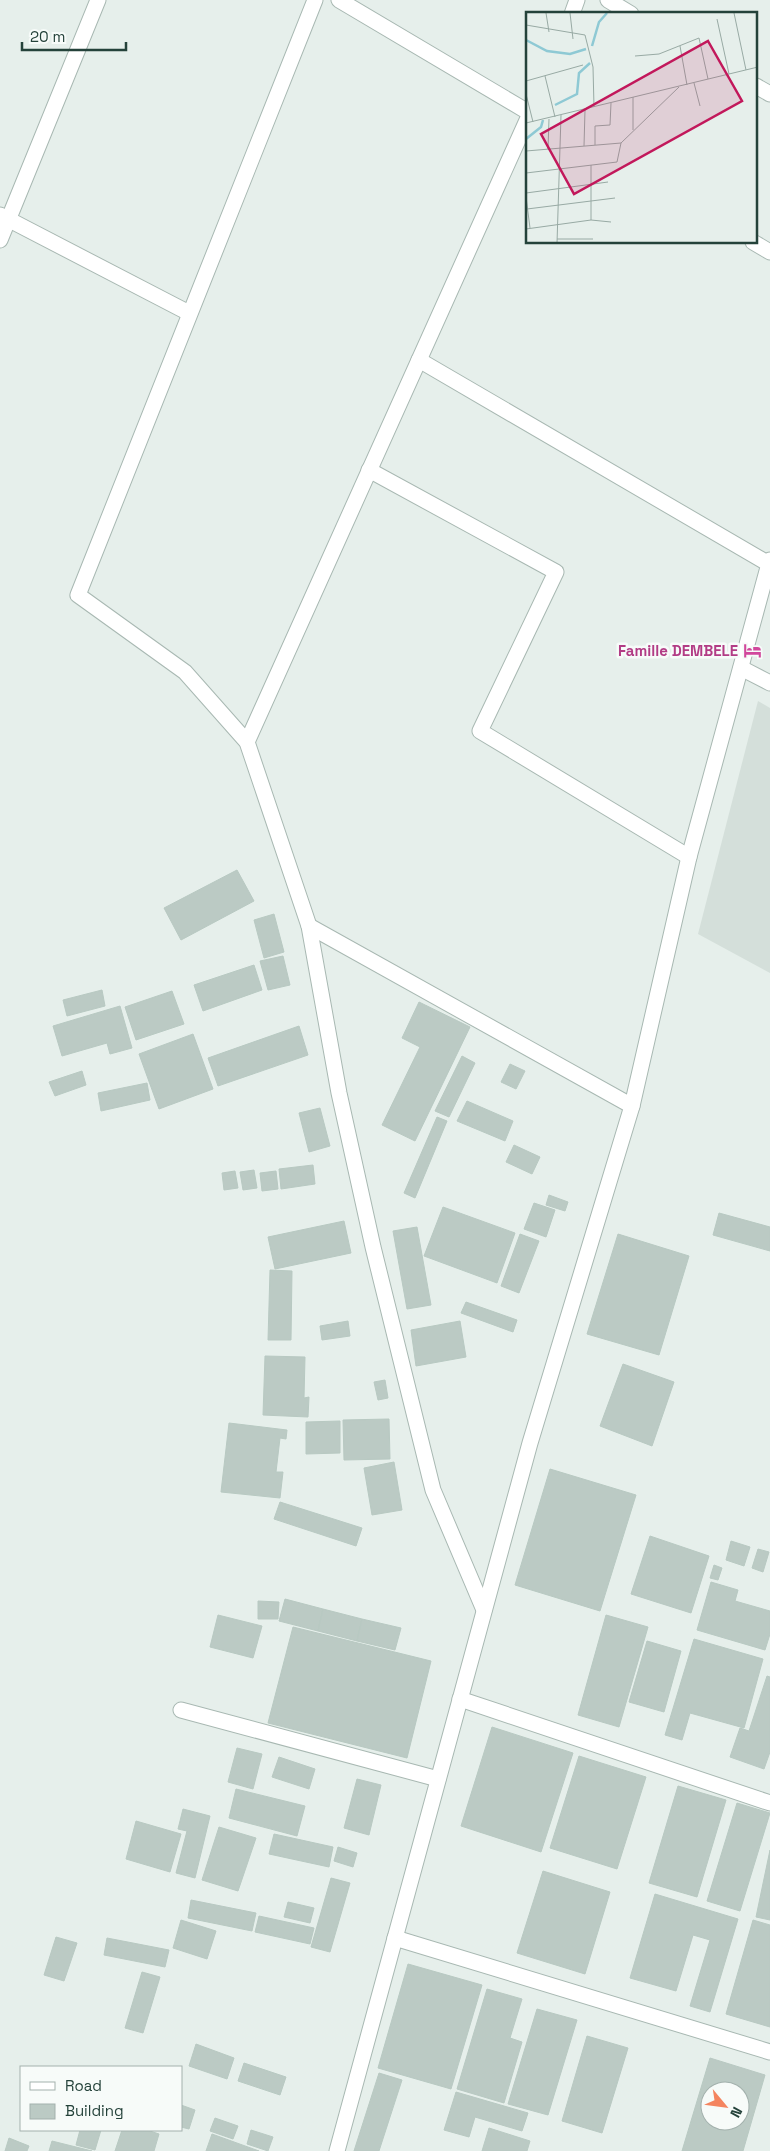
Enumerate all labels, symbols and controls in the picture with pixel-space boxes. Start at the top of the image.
inset map [526,12,758,244]
scale bar [22,20,126,52]
text: 20 m [30,27,65,46]
hotel icon: Famille DEMBELE [742,640,762,660]
place label: Famille DEMBELE [618,641,738,660]
legend [20,2066,182,2131]
text: Road [65,2076,102,2095]
north arrow [700,2081,750,2131]
text: Building [65,2101,124,2120]
text: N [726,2104,747,2121]

